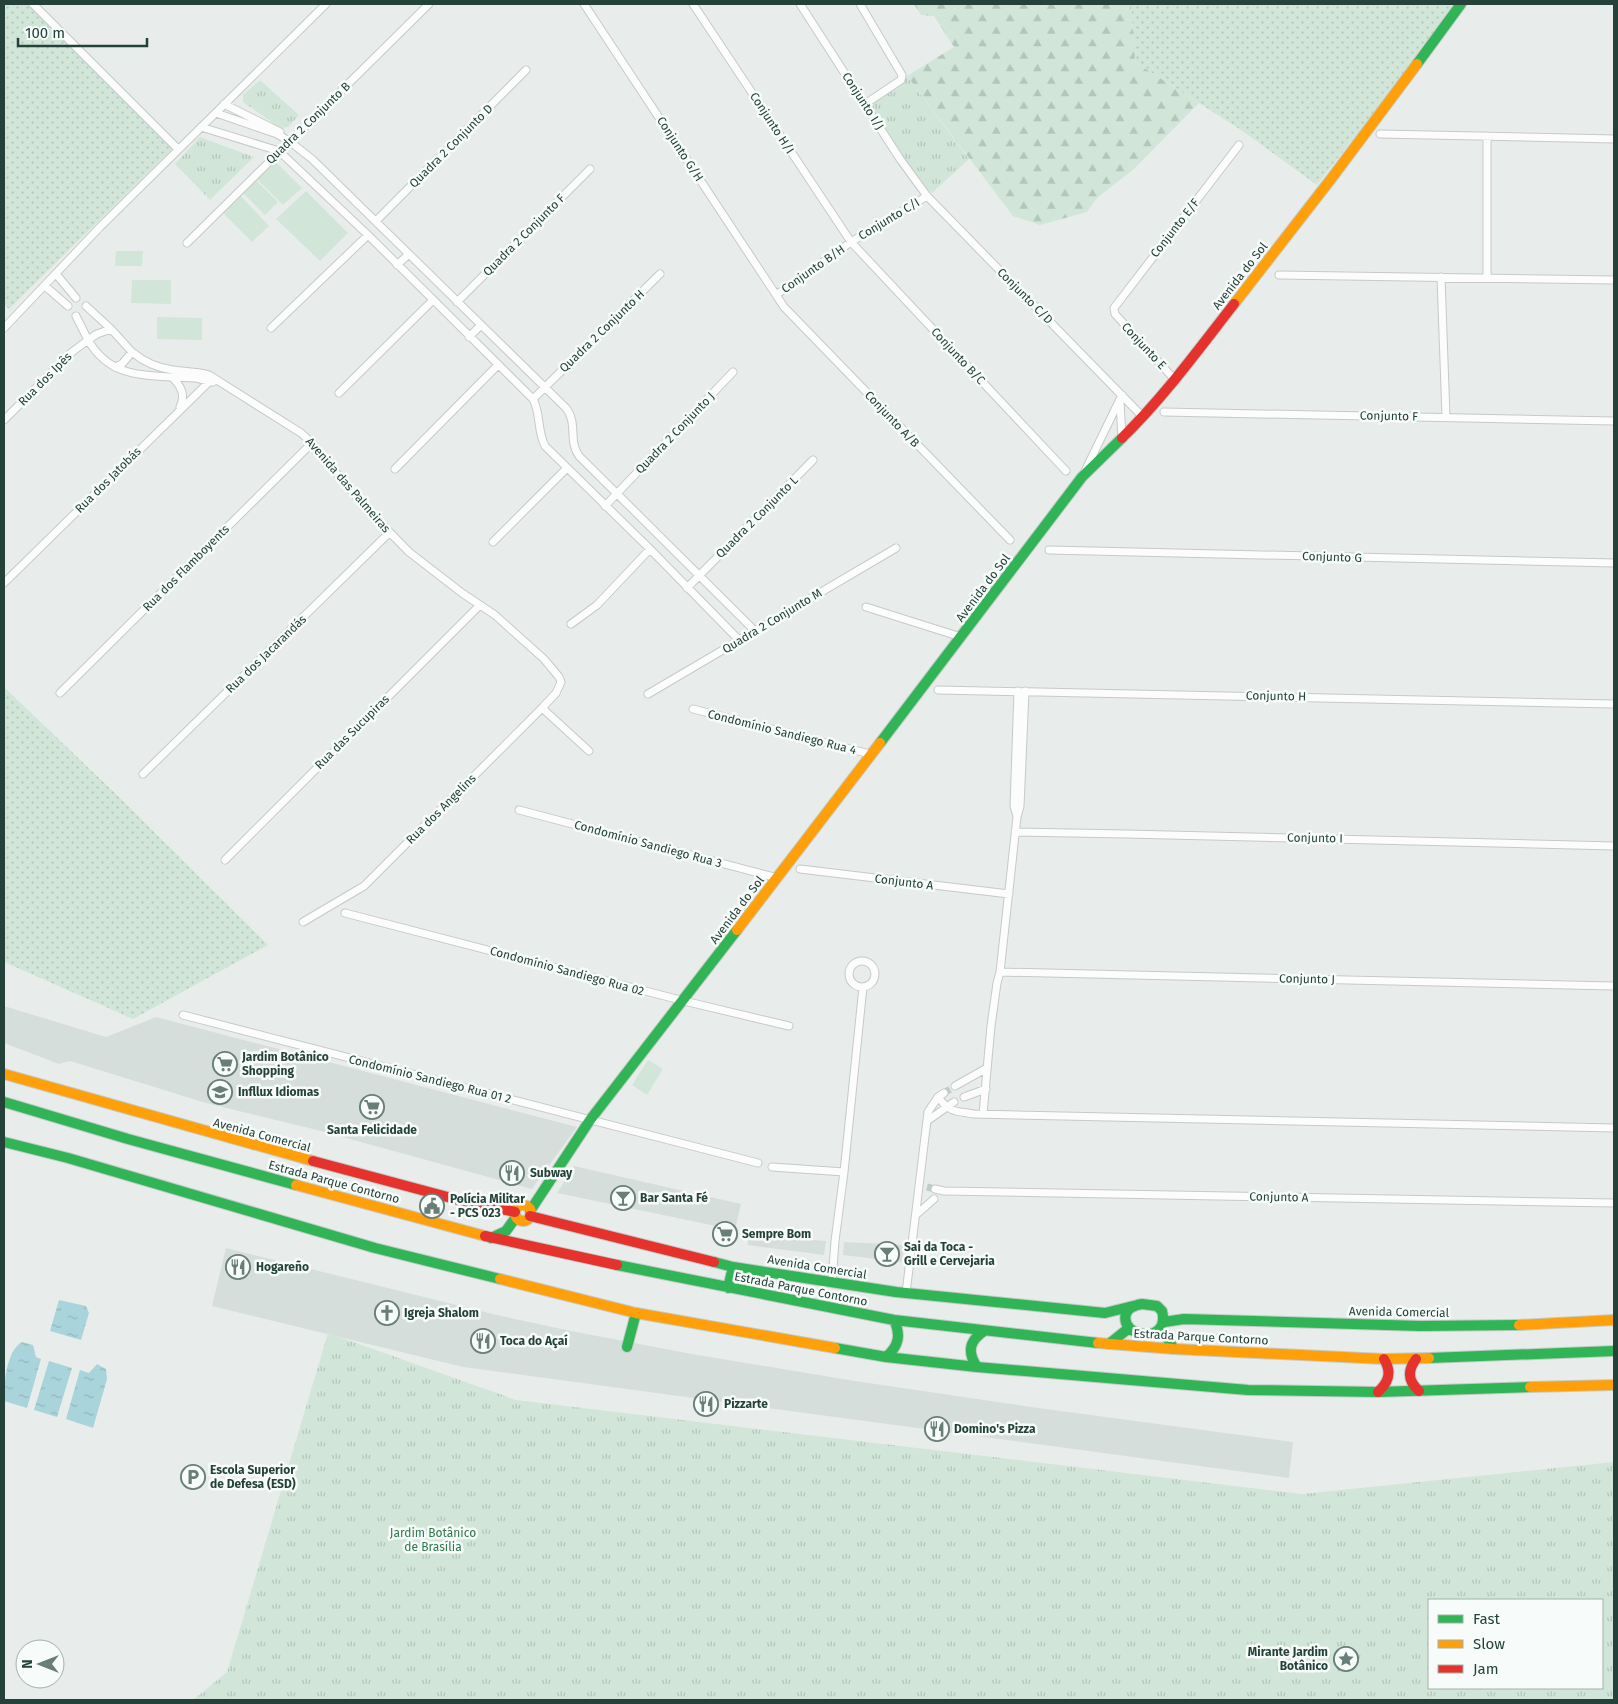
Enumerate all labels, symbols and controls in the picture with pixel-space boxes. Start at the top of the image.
scale bar [18,15,146,47]
text: 100 m [25,24,65,42]
street label: Conjunto I/J [839,70,887,132]
street label: Quadra 2 Conjunto B [263,79,353,167]
street label: Conjunto H/I [747,90,797,156]
street label: Quadra 2 Conjunto D [406,101,496,191]
street label: Conjunto G/H [654,114,706,184]
street label: Quadra 2 Conjunto F [480,191,568,279]
street label: Conjunto C/I [856,195,922,243]
street label: Conjunto E/F [1148,196,1202,260]
street label: Avenida do Sol [1210,239,1271,312]
street label: Conjunto B/H [779,242,847,296]
street label: Conjunto C/D [994,265,1056,327]
street label: Quadra 2 Conjunto H [557,287,647,375]
street label: Conjunto E [1119,320,1169,372]
street label: Conjunto B/C [928,325,988,387]
street label: Rua dos Ipês [15,349,75,409]
street label: Conjunto A/B [862,388,922,450]
street label: Quadra 2 Conjunto J [632,389,718,477]
street label: Conjunto F [1360,408,1418,424]
street label: Avenida das Palmeiras [303,435,393,536]
street label: Rua dos Jatobás [72,444,144,516]
street label: Quadra 2 Conjunto L [713,473,801,561]
street label: Rua dos Flamboyents [140,522,232,614]
street label: Conjunto G [1302,549,1362,565]
street label: Avenida do Sol [953,551,1013,625]
street label: Quadra 2 Conjunto M [720,586,824,656]
street label: Rua dos Jacarandás [223,612,309,696]
street label: Conjunto H [1246,688,1306,704]
street label: Rua das Sucupiras [312,692,392,772]
street label: Condomínio Sandiego Rua 4 [706,707,858,757]
street label: Rua dos Angelins [403,771,479,847]
street label: Condomínio Sandiego Rua 3 [573,818,723,870]
street label: Conjunto I [1287,831,1343,845]
street label: Conjunto A [874,871,934,893]
street label: Avenida do Sol [707,873,767,947]
street label: Condomínio Sandiego Rua 02 [488,944,646,998]
street label: Conjunto J [1279,972,1335,986]
place label: Jardim Botânico Shopping [241,1050,329,1078]
supermarket icon: Jardim Botânico Shopping [212,1051,238,1077]
street label: Condomínio Sandiego Rua 01 2 [347,1052,513,1106]
school or university icon: Infllux Idiomas [207,1079,233,1105]
place label: Infllux Idiomas [238,1085,319,1099]
supermarket icon: Santa Felicidade [359,1094,385,1120]
street label: Avenida Comercial [212,1115,313,1155]
place label: Santa Felicidade [327,1123,417,1137]
street label: Estrada Parque Contorno [267,1158,401,1206]
restaurant icon: Subway [499,1160,525,1186]
place label: Subway [530,1166,573,1180]
bar icon: Bar Santa Fé [610,1185,636,1211]
street label: Conjunto A [1249,1189,1309,1205]
place label: Bar Santa Fé [640,1191,708,1205]
place label: Polícia Militar - PCS 023 [450,1192,525,1220]
public building icon: Polícia Militar - PCS 023 [419,1193,445,1219]
supermarket icon: Sempre Bom [712,1221,738,1247]
place label: Sempre Bom [742,1227,811,1241]
place label: Sai da Toca - Grill e Cervejaria [904,1240,995,1268]
bar icon: Sai da Toca - Grill e Cervejaria [874,1241,900,1267]
street label: Avenida Comercial [766,1252,868,1282]
restaurant icon: Hogareño [225,1254,251,1280]
place label: Hogareño [256,1260,309,1274]
street label: Estrada Parque Contorno [733,1269,869,1309]
church icon: Igreja Shalom [374,1300,400,1326]
street label: Avenida Comercial [1349,1304,1450,1320]
place label: Igreja Shalom [404,1306,479,1320]
street label: Estrada Parque Contorno [1133,1326,1269,1348]
restaurant icon: Toca do Açaí [470,1328,496,1354]
place label: Toca do Açaí [500,1334,568,1349]
restaurant icon: Pizzarte [693,1391,719,1417]
place label: Pizzarte [724,1397,768,1411]
restaurant icon: Domino's Pizza [924,1416,950,1442]
place label: Domino's Pizza [954,1422,1036,1436]
place label: Escola Superior de Defesa (ESD) [210,1463,296,1491]
parking icon: Escola Superior de Defesa (ESD) [180,1464,206,1490]
park label: Jardim Botânico de Brasília [390,1526,476,1554]
legend [1428,1599,1603,1689]
text: Fast [1473,1610,1500,1628]
text: Slow [1473,1635,1505,1653]
north arrow [15,1639,65,1689]
place label: Mirante Jardim Botânico [1248,1645,1328,1673]
place icon: Mirante Jardim Botânico [1333,1646,1359,1672]
text: N [19,1659,36,1669]
text: Jam [1473,1660,1499,1678]

